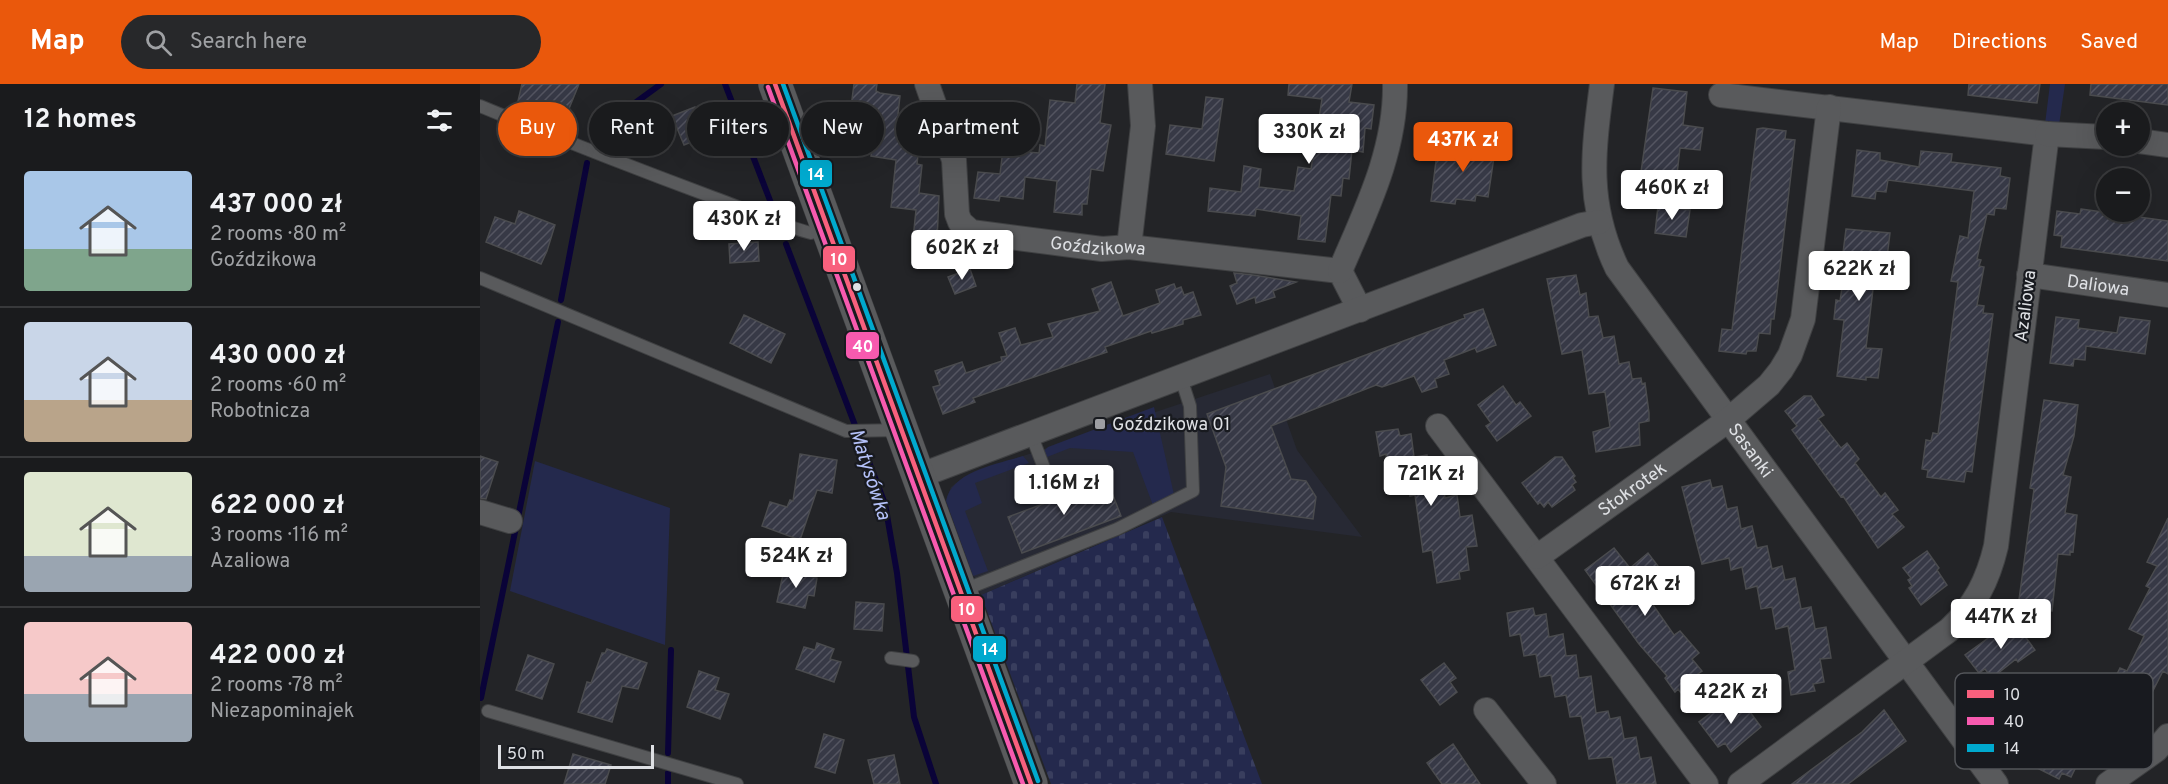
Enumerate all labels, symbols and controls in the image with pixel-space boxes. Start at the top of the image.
search box [121,15,541,69]
text: Map [30,24,85,60]
icon: search [142,26,175,59]
text: Search here [190,29,307,56]
text: Map [1879,29,1919,56]
text: Directions [1952,29,2047,56]
text: Saved [2080,29,2138,56]
chip: Buy [498,102,577,156]
chip: Rent [589,102,675,156]
chip: Filters [687,102,789,156]
chip: New [801,102,884,156]
chip: Apartment [896,102,1040,156]
map controls [2096,102,2150,222]
button: + [2096,102,2150,156]
text: 12 homes [24,104,137,137]
icon: filters [423,104,456,137]
pin: 330K zł [1254,114,1364,165]
text: 330K zł [1273,120,1345,146]
pin: 437K zł [1408,122,1518,173]
text: 437K zł [1427,128,1499,154]
line badge: 14 [799,159,833,188]
text: 14 [808,166,824,186]
button: − [2096,168,2150,222]
pin: 460K zł [1617,170,1727,221]
text: 460K zł [1635,176,1709,202]
text: 437 000 zł [210,189,342,222]
icon: home [72,195,144,267]
pin: 430K zł [689,201,799,252]
text: 430K zł [707,207,781,233]
text: 2 rooms · 80 m² [210,222,346,248]
pin: 602K zł [907,230,1017,281]
street label: Goździkowa [1048,232,1147,262]
text: 602K zł [925,236,999,262]
line badge: 10 [822,245,856,273]
text: Goździkowa [210,248,317,274]
text: 10 [831,251,847,271]
pin: 622K zł [1804,251,1914,302]
text: 622K zł [1823,257,1895,283]
street label: Azaliowa [2011,269,2042,343]
street label: Daliowa [2065,271,2131,302]
unlabelled marker [851,281,863,293]
line badge: 40 [845,331,880,360]
text: 40 [853,338,873,358]
text: 430 000 zł [210,340,345,373]
icon: home [72,346,144,418]
text: 2 rooms · 60 m² [210,373,346,399]
text: Robotnicza [210,399,310,425]
place label: Goździkowa 01 [1112,414,1230,437]
marker: Goździkowa 01 [1093,417,1107,431]
street label: Sasanki [1722,419,1777,483]
water label: Matysówka [842,426,896,524]
pin: 721K zł [1376,456,1486,507]
street label: Stokrotek [1594,458,1672,523]
text: 721K zł [1398,462,1464,488]
pin: 1.16M zł [1002,465,1126,516]
text: 1.16M zł [1028,471,1100,497]
text: 622 000 zł [210,490,344,523]
icon: home [72,496,144,568]
text: 3 rooms · 116 m² [210,523,348,549]
pin: 524K zł [741,538,851,589]
text: 524K zł [759,544,833,570]
text: Azaliowa [210,549,290,575]
pin: 672K zł [1590,566,1700,617]
text: 672K zł [1610,572,1680,598]
line badge: 10 [950,595,984,623]
pin: 447K zł [1946,599,2056,650]
text: 10 [959,601,975,621]
text: 447K zł [1965,605,2037,631]
line badge: 14 [972,635,1007,663]
text: 422 000 zł [210,640,345,673]
text: 14 [982,641,998,661]
icon: home [72,646,144,718]
text: 2 rooms · 78 m² [210,673,343,699]
legend [1955,673,2153,769]
pin: 422K zł [1676,674,1786,725]
text: 422K zł [1694,680,1768,706]
text: 10 [2004,686,2020,706]
text: Niezapominajek [210,699,354,725]
text: 40 [2004,713,2024,733]
text: 14 [2004,740,2020,760]
scale bar [498,742,654,770]
text: 50 m [507,745,545,765]

